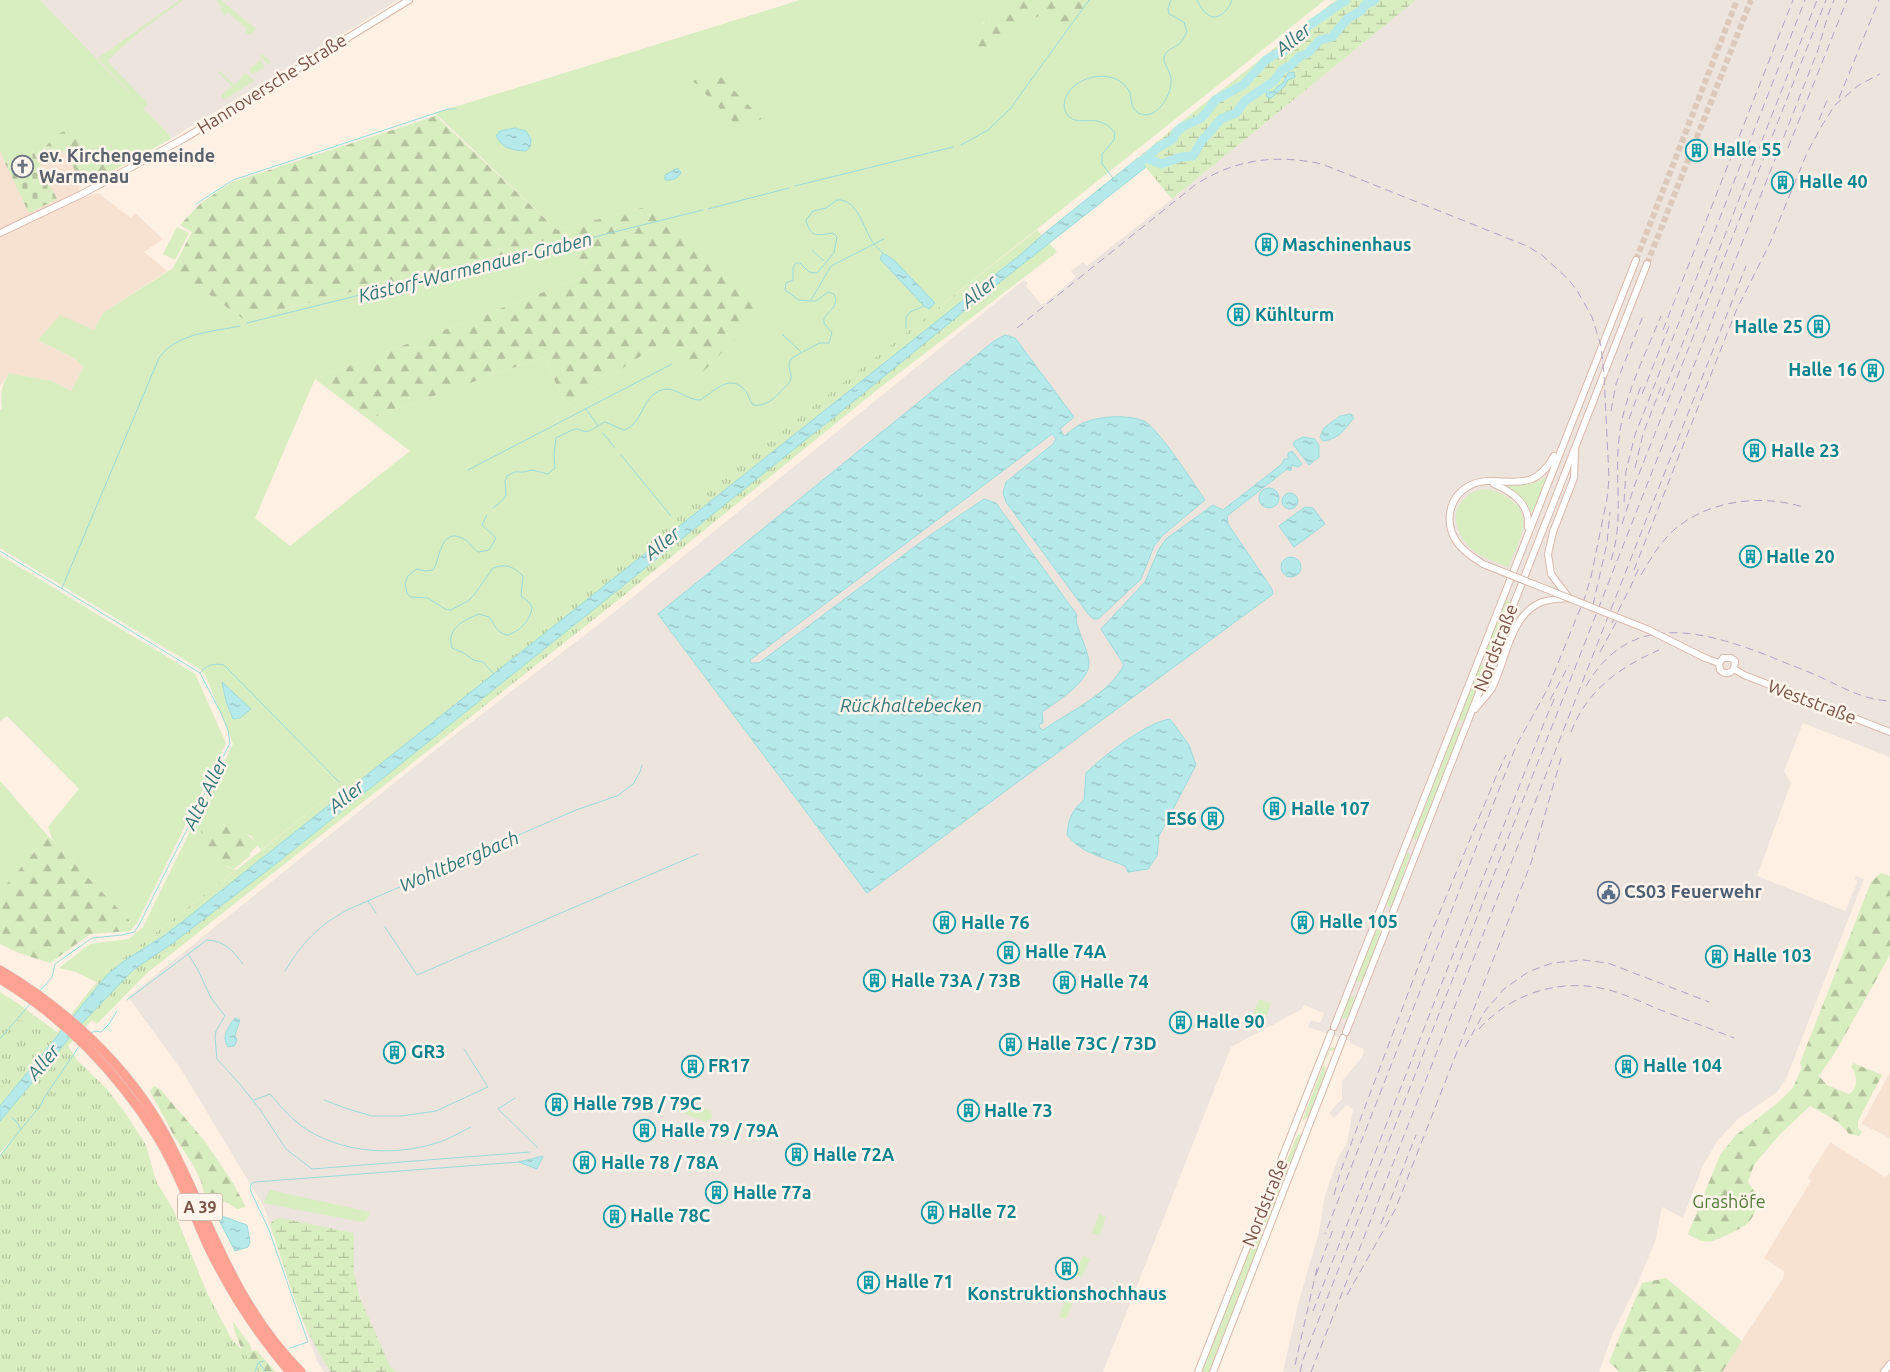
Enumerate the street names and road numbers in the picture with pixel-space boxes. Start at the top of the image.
street label: Hannoversche Straße [193,29,350,137]
street label: Nordstraße [1469,601,1521,694]
street label: Weststraße [1765,675,1859,727]
street label: Nordstraße [1237,1156,1291,1249]
road number: A 39 [178,1194,222,1220]

